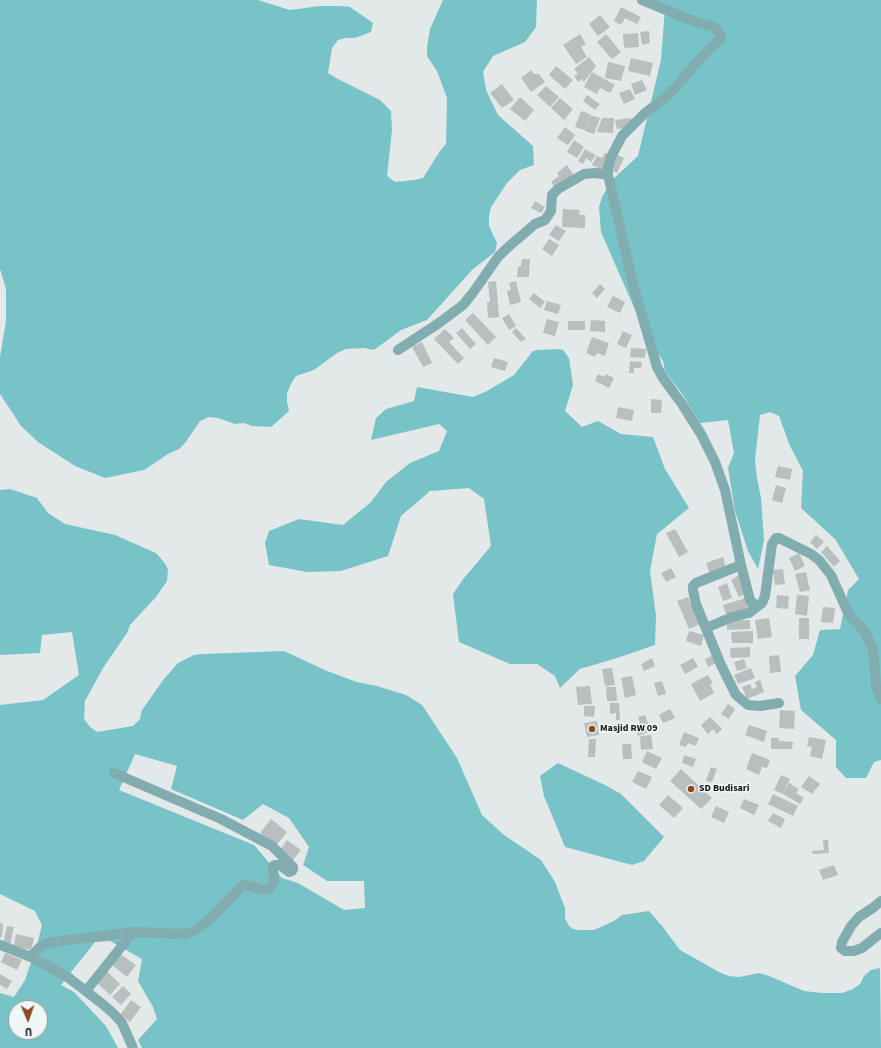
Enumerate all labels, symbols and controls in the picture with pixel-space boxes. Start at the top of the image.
place label: Masjid RW 09 [600,723,657,735]
marker: Masjid RW 09 [587,724,597,734]
place label: SD Budisari [699,783,750,795]
marker: SD Budisari [686,784,696,794]
north arrow [8,1000,48,1040]
text: U [24,1024,32,1039]

